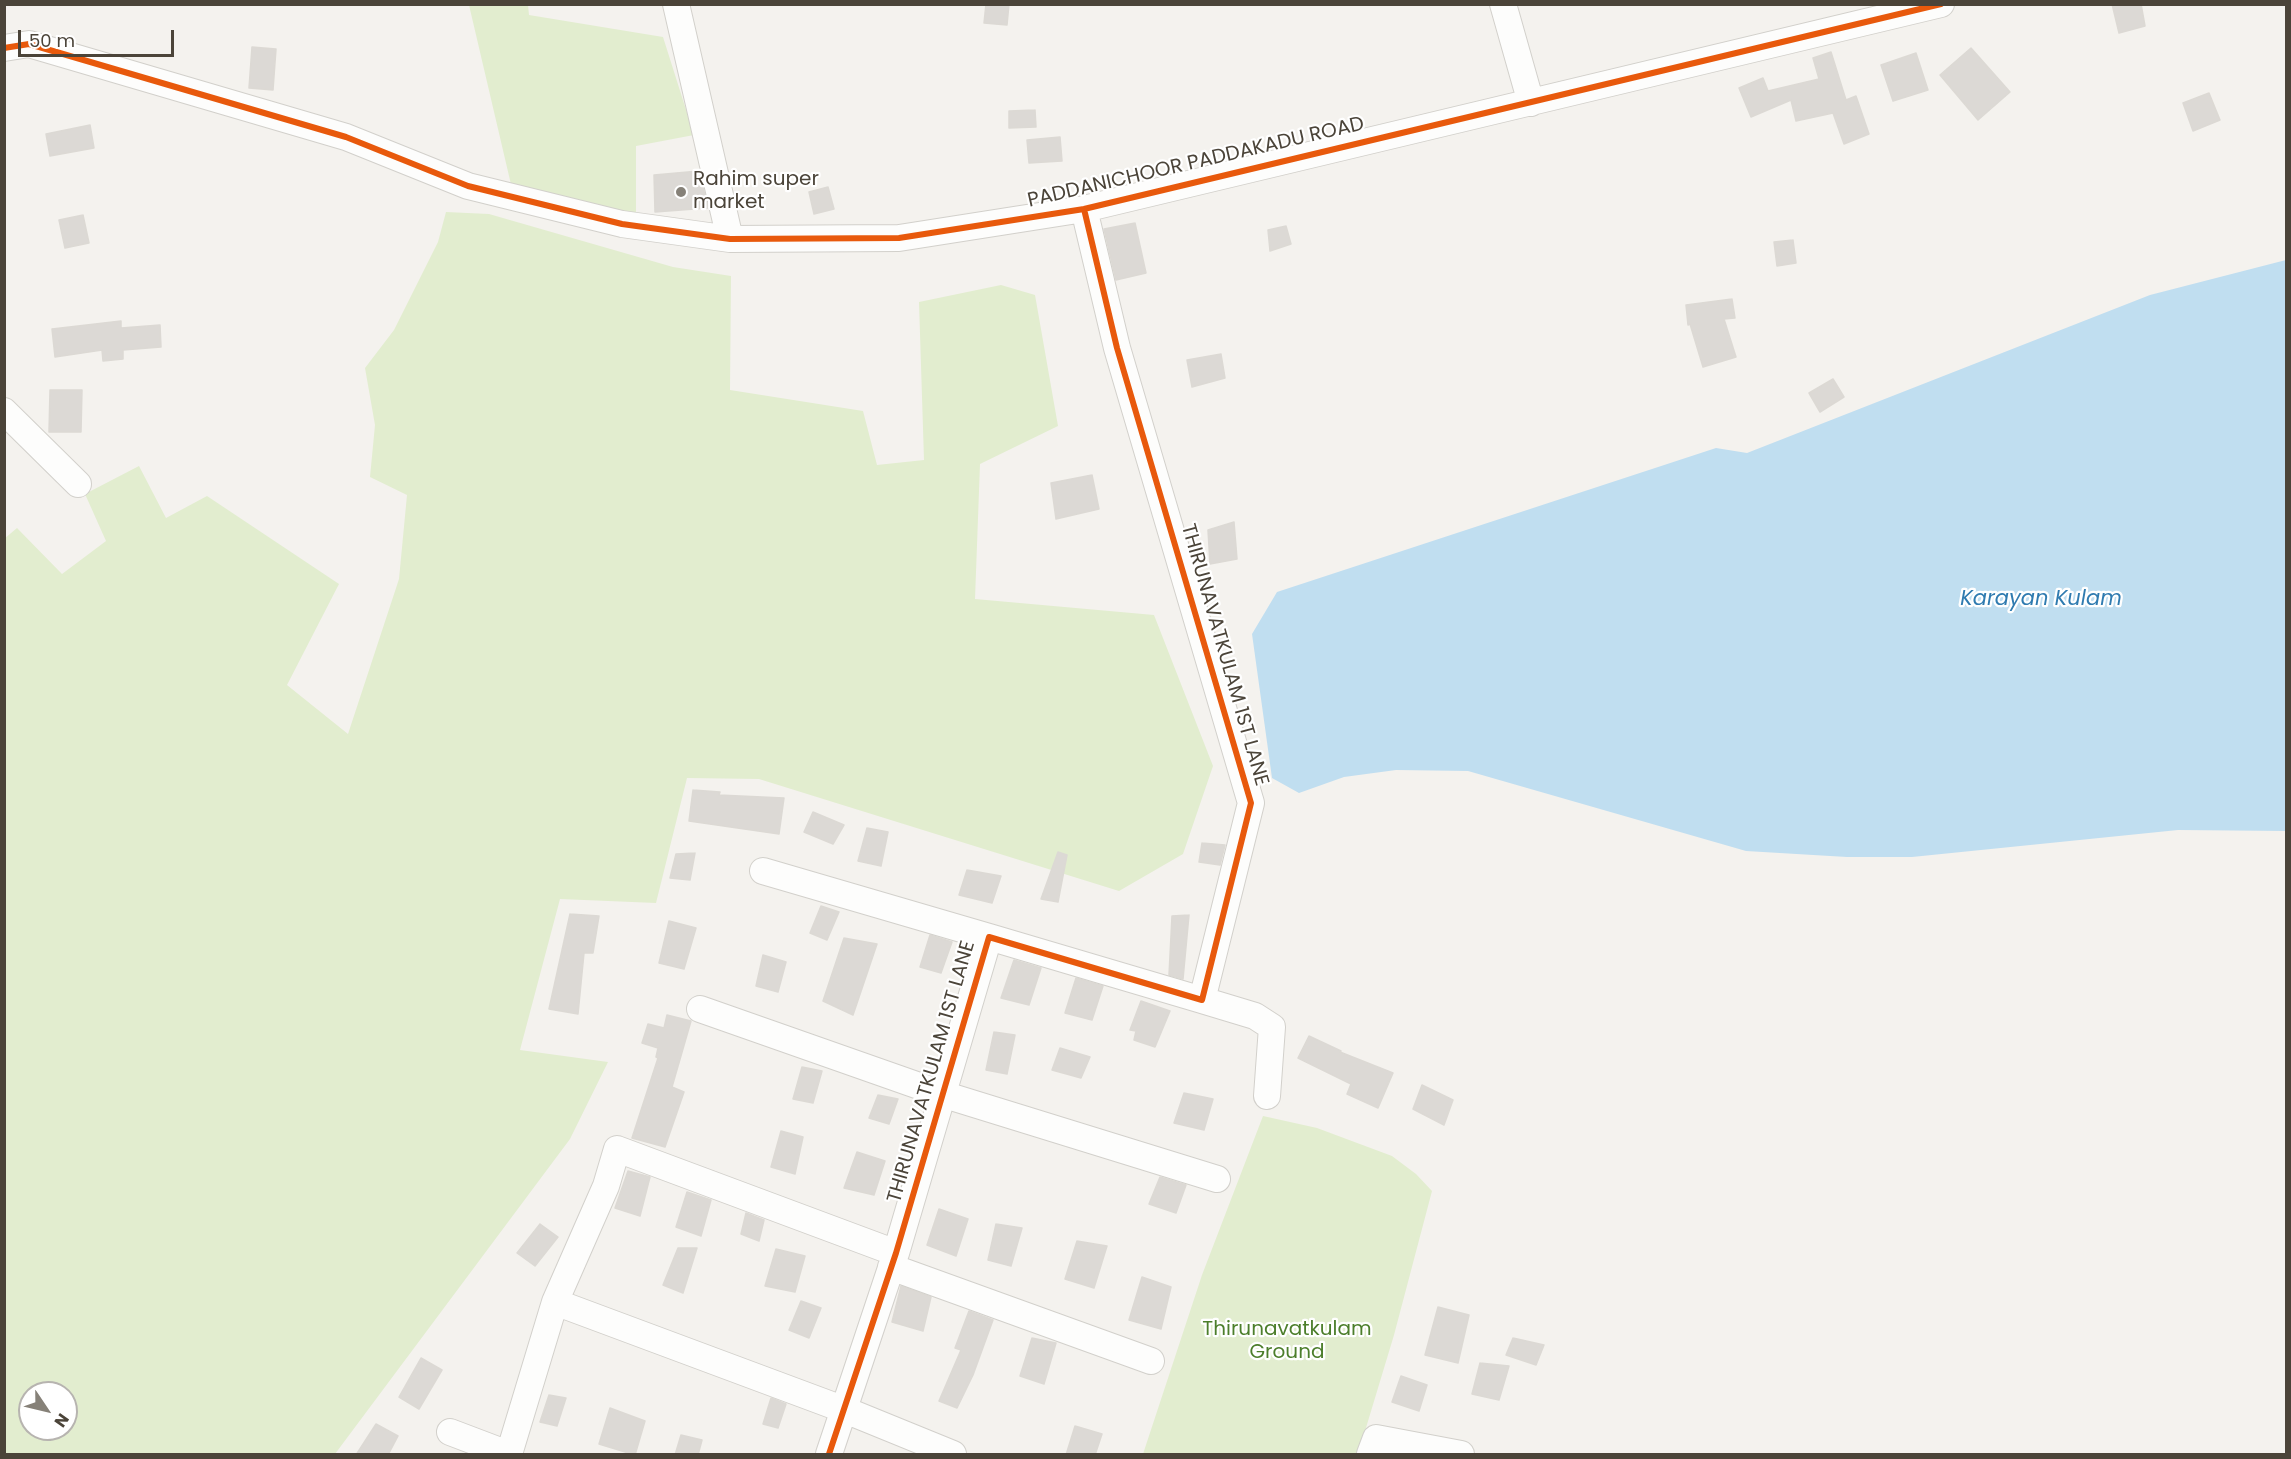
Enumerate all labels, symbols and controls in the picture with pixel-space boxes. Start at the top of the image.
scale bar [21,18,177,56]
text: 50 m [29,28,75,53]
street label: PADDANICHOOR PADDAKADU ROAD [1025,113,1367,213]
place label: Rahim super market [693,168,819,215]
marker: Rahim super market [674,185,688,199]
street label: THIRUNAVATKULAM 1ST LANE [1175,521,1273,789]
water label: Karayan Kulam [1960,587,2122,613]
street label: THIRUNAVATKULAM 1ST LANE [883,938,981,1206]
park label: Thirunavatkulam Ground [1202,1318,1372,1365]
north arrow [18,1381,78,1441]
text: N [49,1409,74,1432]

